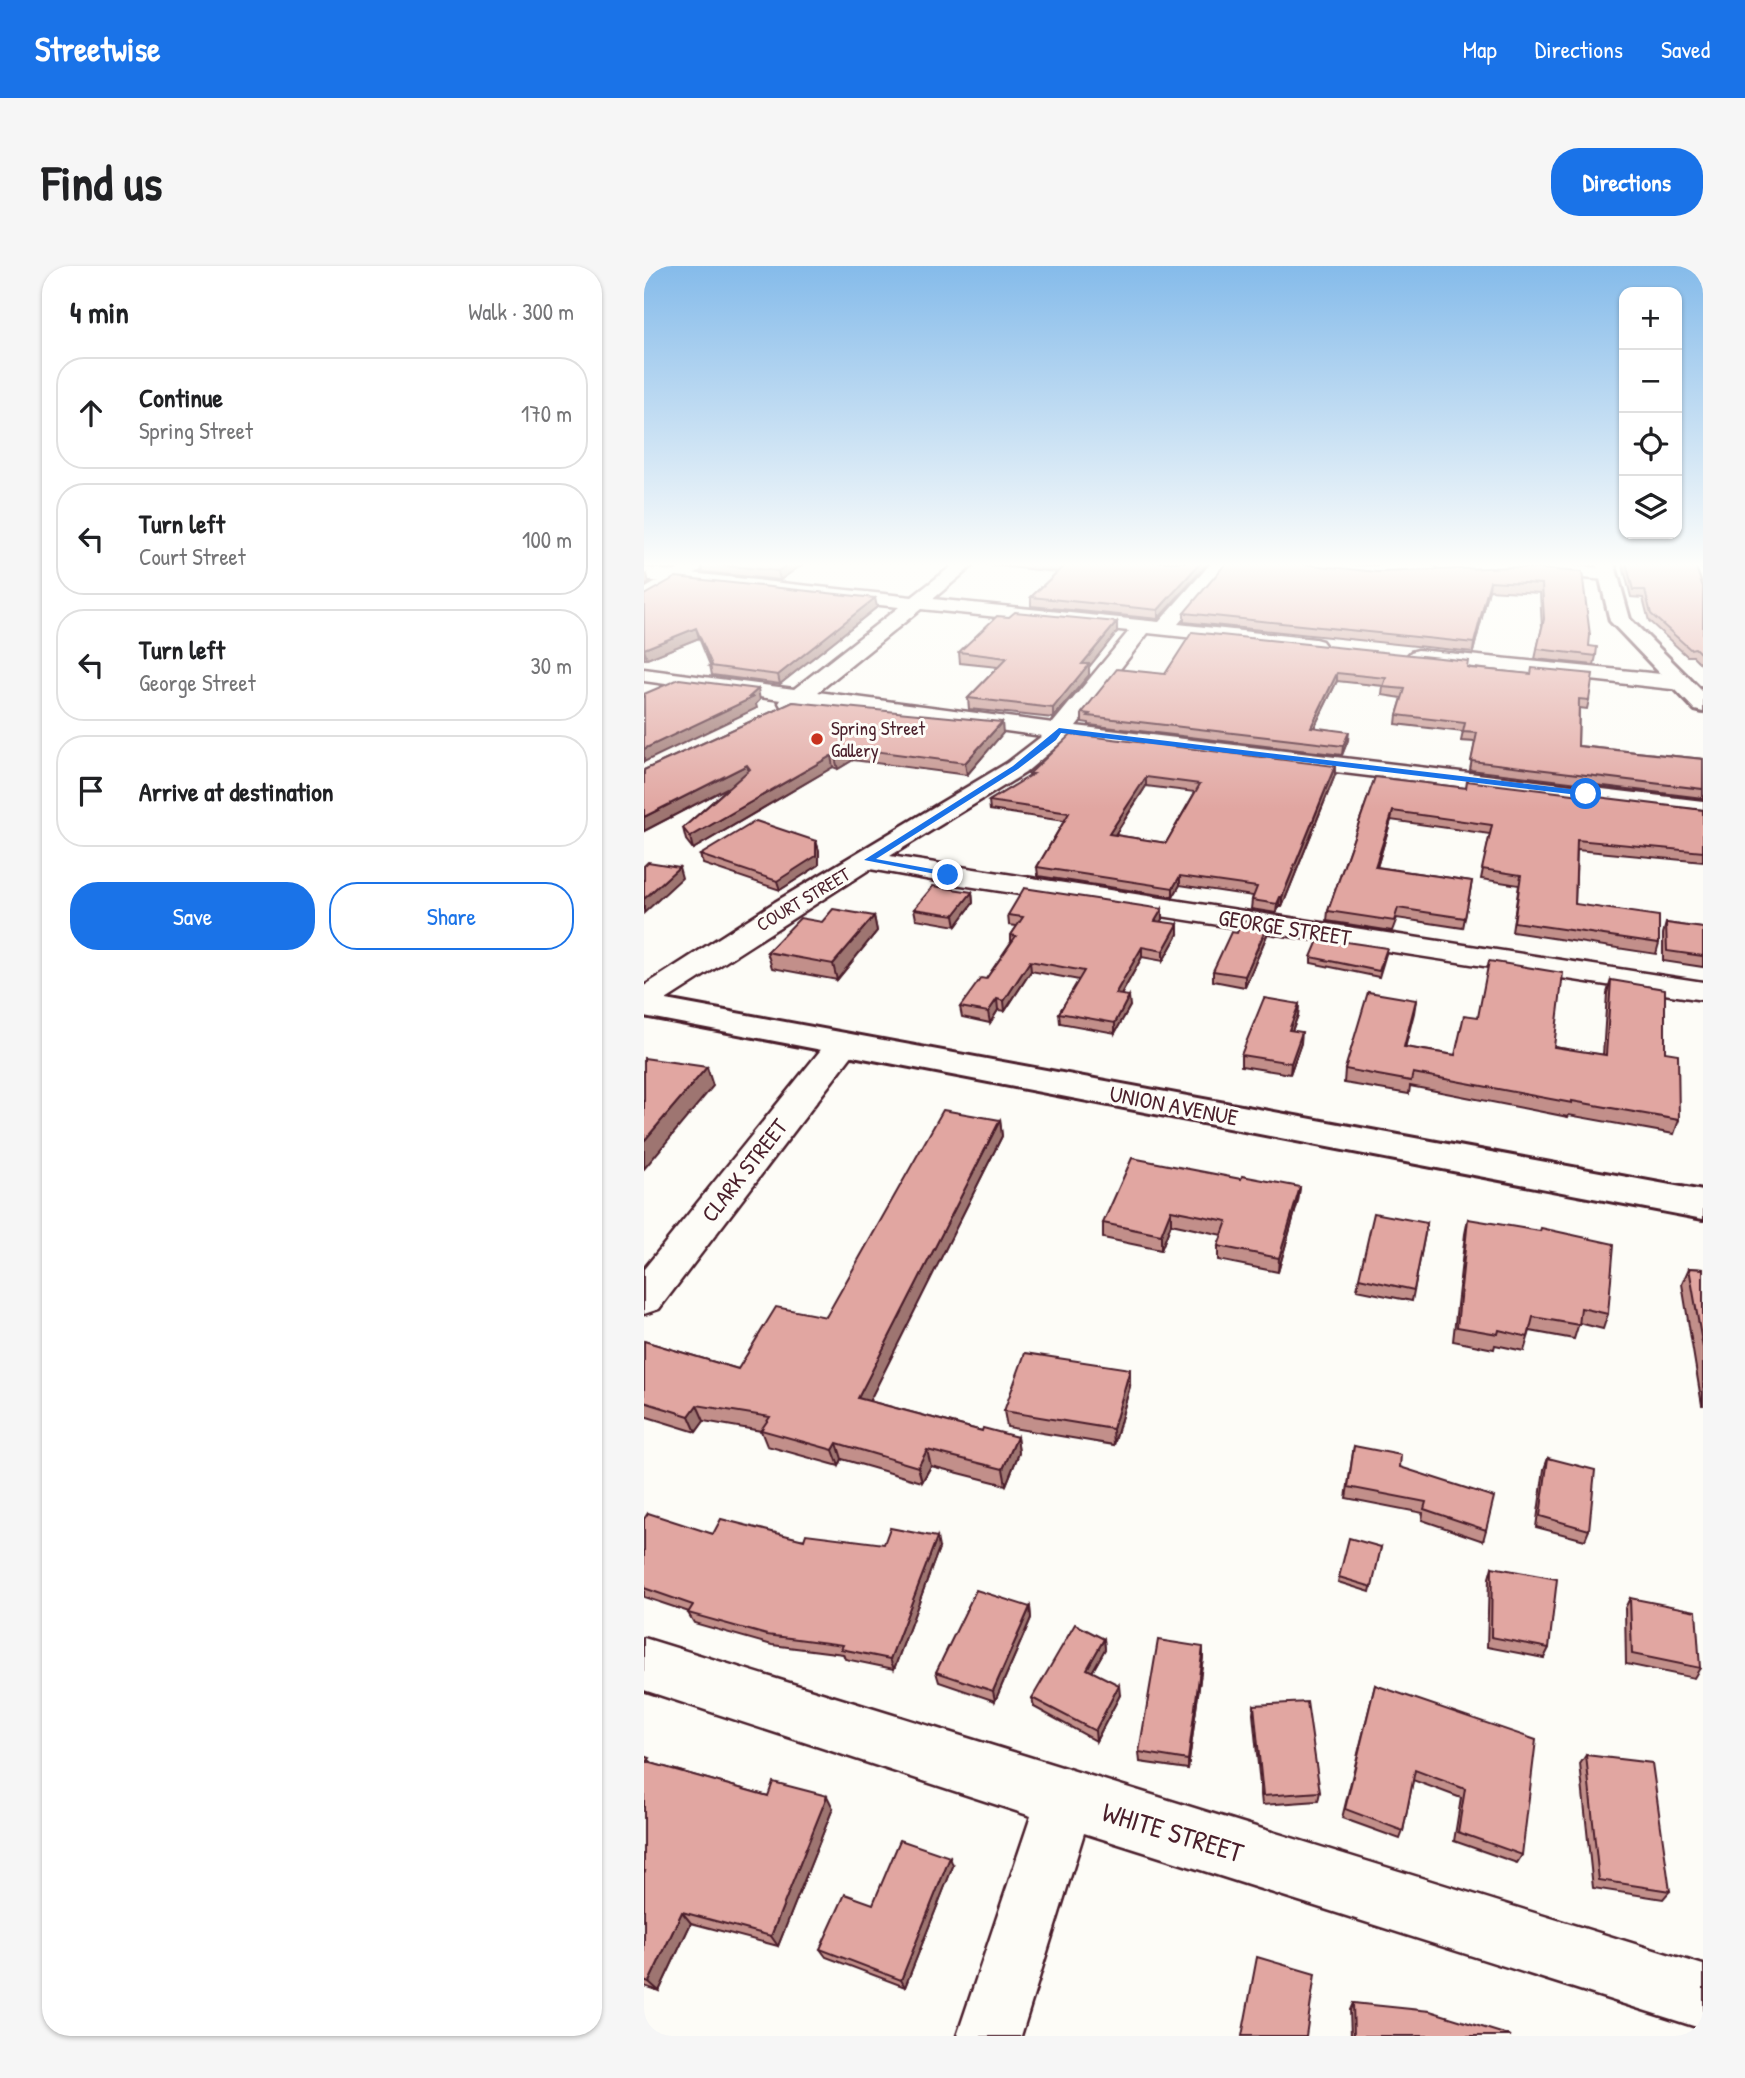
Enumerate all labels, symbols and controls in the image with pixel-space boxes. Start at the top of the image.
text: Streetwise [35,27,160,71]
text: Map [1463,33,1497,65]
text: Directions [1535,33,1623,65]
text: Saved [1661,33,1710,65]
button: Directions [1551,148,1703,216]
text: Find us [42,149,162,215]
map controls [1619,287,1682,539]
button: + [1619,287,1682,350]
text: 4 min [70,292,129,332]
text: Walk · 300 m [468,296,574,327]
button: − [1619,350,1682,413]
text: Continue [139,380,223,415]
icon: ahead [72,394,110,432]
text: 170 m [521,398,572,429]
button: locate [1619,413,1682,476]
text: Spring Street [139,415,253,446]
button: layers [1619,476,1682,539]
text: Turn left [139,506,225,541]
icon: left [72,520,110,558]
text: 100 m [522,524,572,555]
text: Court Street [139,541,246,572]
text: Turn left [139,632,225,667]
icon: left [72,646,110,684]
text: 30 m [530,650,572,681]
text: George Street [139,667,256,698]
place label: Spring Street Gallery [831,715,926,763]
marker: Spring Street Gallery [809,731,825,747]
icon: arrive [72,772,110,810]
text: Arrive at destination [139,774,334,809]
route start [1570,778,1601,809]
route end [932,859,963,890]
street label: COURT STREET [751,860,856,937]
button: Save [70,882,315,950]
button: Share [329,882,574,950]
street label: GEORGE STREET [1217,901,1354,953]
street label: UNION AVENUE [1107,1077,1241,1133]
street label: CLARK STREET [694,1112,794,1228]
street label: WHITE STREET [1098,1793,1249,1872]

